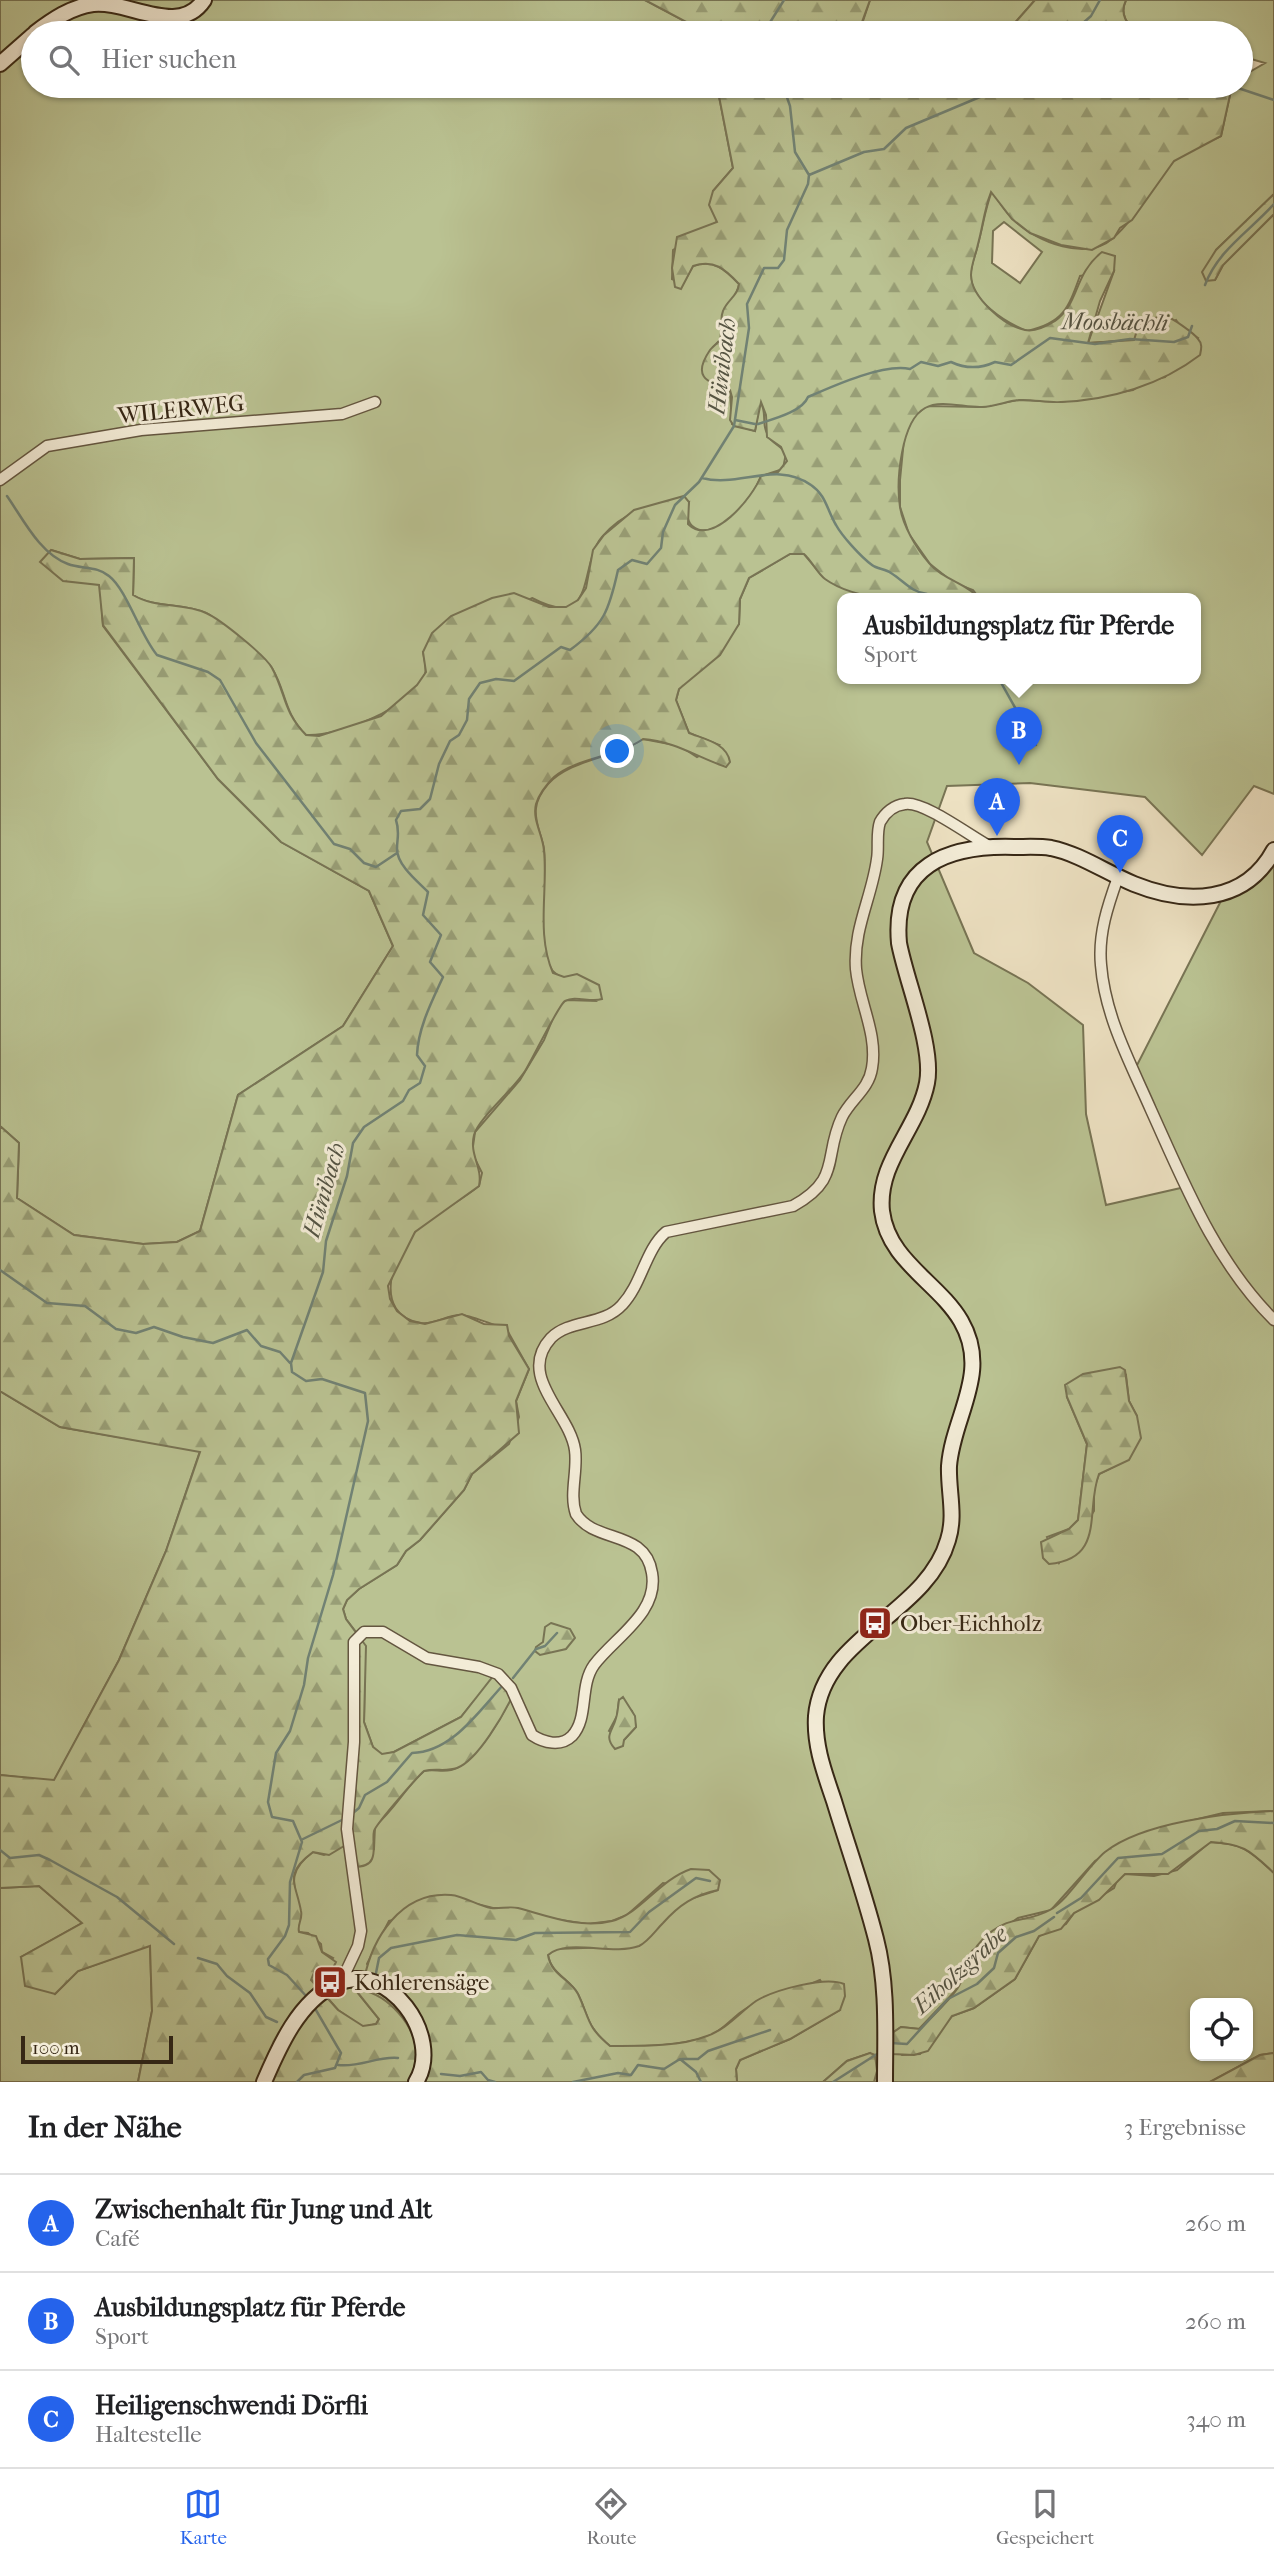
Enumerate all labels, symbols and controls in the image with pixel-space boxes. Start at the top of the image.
search box [21,21,1253,98]
icon: search [45,41,83,79]
text: Hier suchen [101,44,237,75]
water label: Moosbächli [1060,307,1170,337]
water label: Hünibach [702,316,742,417]
street label: WILERWEG [115,389,246,430]
popup [837,593,1201,684]
text: Ausbildungsplatz für Pferde [864,610,1174,641]
text: Sport [864,641,918,668]
pin: B [996,707,1042,765]
your location [600,734,634,768]
pin: A [974,778,1020,836]
pin: C [1097,815,1143,873]
water label: Hünibach [297,1140,351,1241]
bus stop icon: Ober-Eichholz [856,1604,894,1642]
place label: Ober-Eichholz [900,1610,1042,1637]
water label: Eiholzgrabe [906,1920,1014,2021]
bus stop icon: Kohlerensäge [311,1963,349,2001]
place label: Kohlerensäge [354,1969,489,1996]
map controls [1190,1998,1253,2061]
button: locate [1190,1998,1253,2061]
scale bar [21,2033,173,2065]
text: 100 m [32,2037,80,2059]
text: In der Nähe [28,2110,182,2145]
text: 3 Ergebnisse [1124,2114,1246,2141]
text: Zwischenhalt für Jung und Alt [95,2194,432,2225]
text: A [44,2210,58,2237]
text: 260 m [1185,2210,1246,2237]
text: Café [95,2225,140,2252]
text: Ausbildungsplatz für Pferde [95,2292,405,2323]
text: B [44,2308,58,2335]
text: 260 m [1185,2308,1246,2335]
text: Sport [95,2323,149,2350]
text: Heiligenschwendi Dörfli [95,2390,368,2421]
text: C [43,2406,59,2433]
text: 340 m [1186,2406,1246,2433]
text: Haltestelle [95,2421,202,2448]
tab: Karte [180,2485,227,2549]
tab: Route [587,2485,636,2549]
tab: Gespeichert [996,2485,1094,2549]

